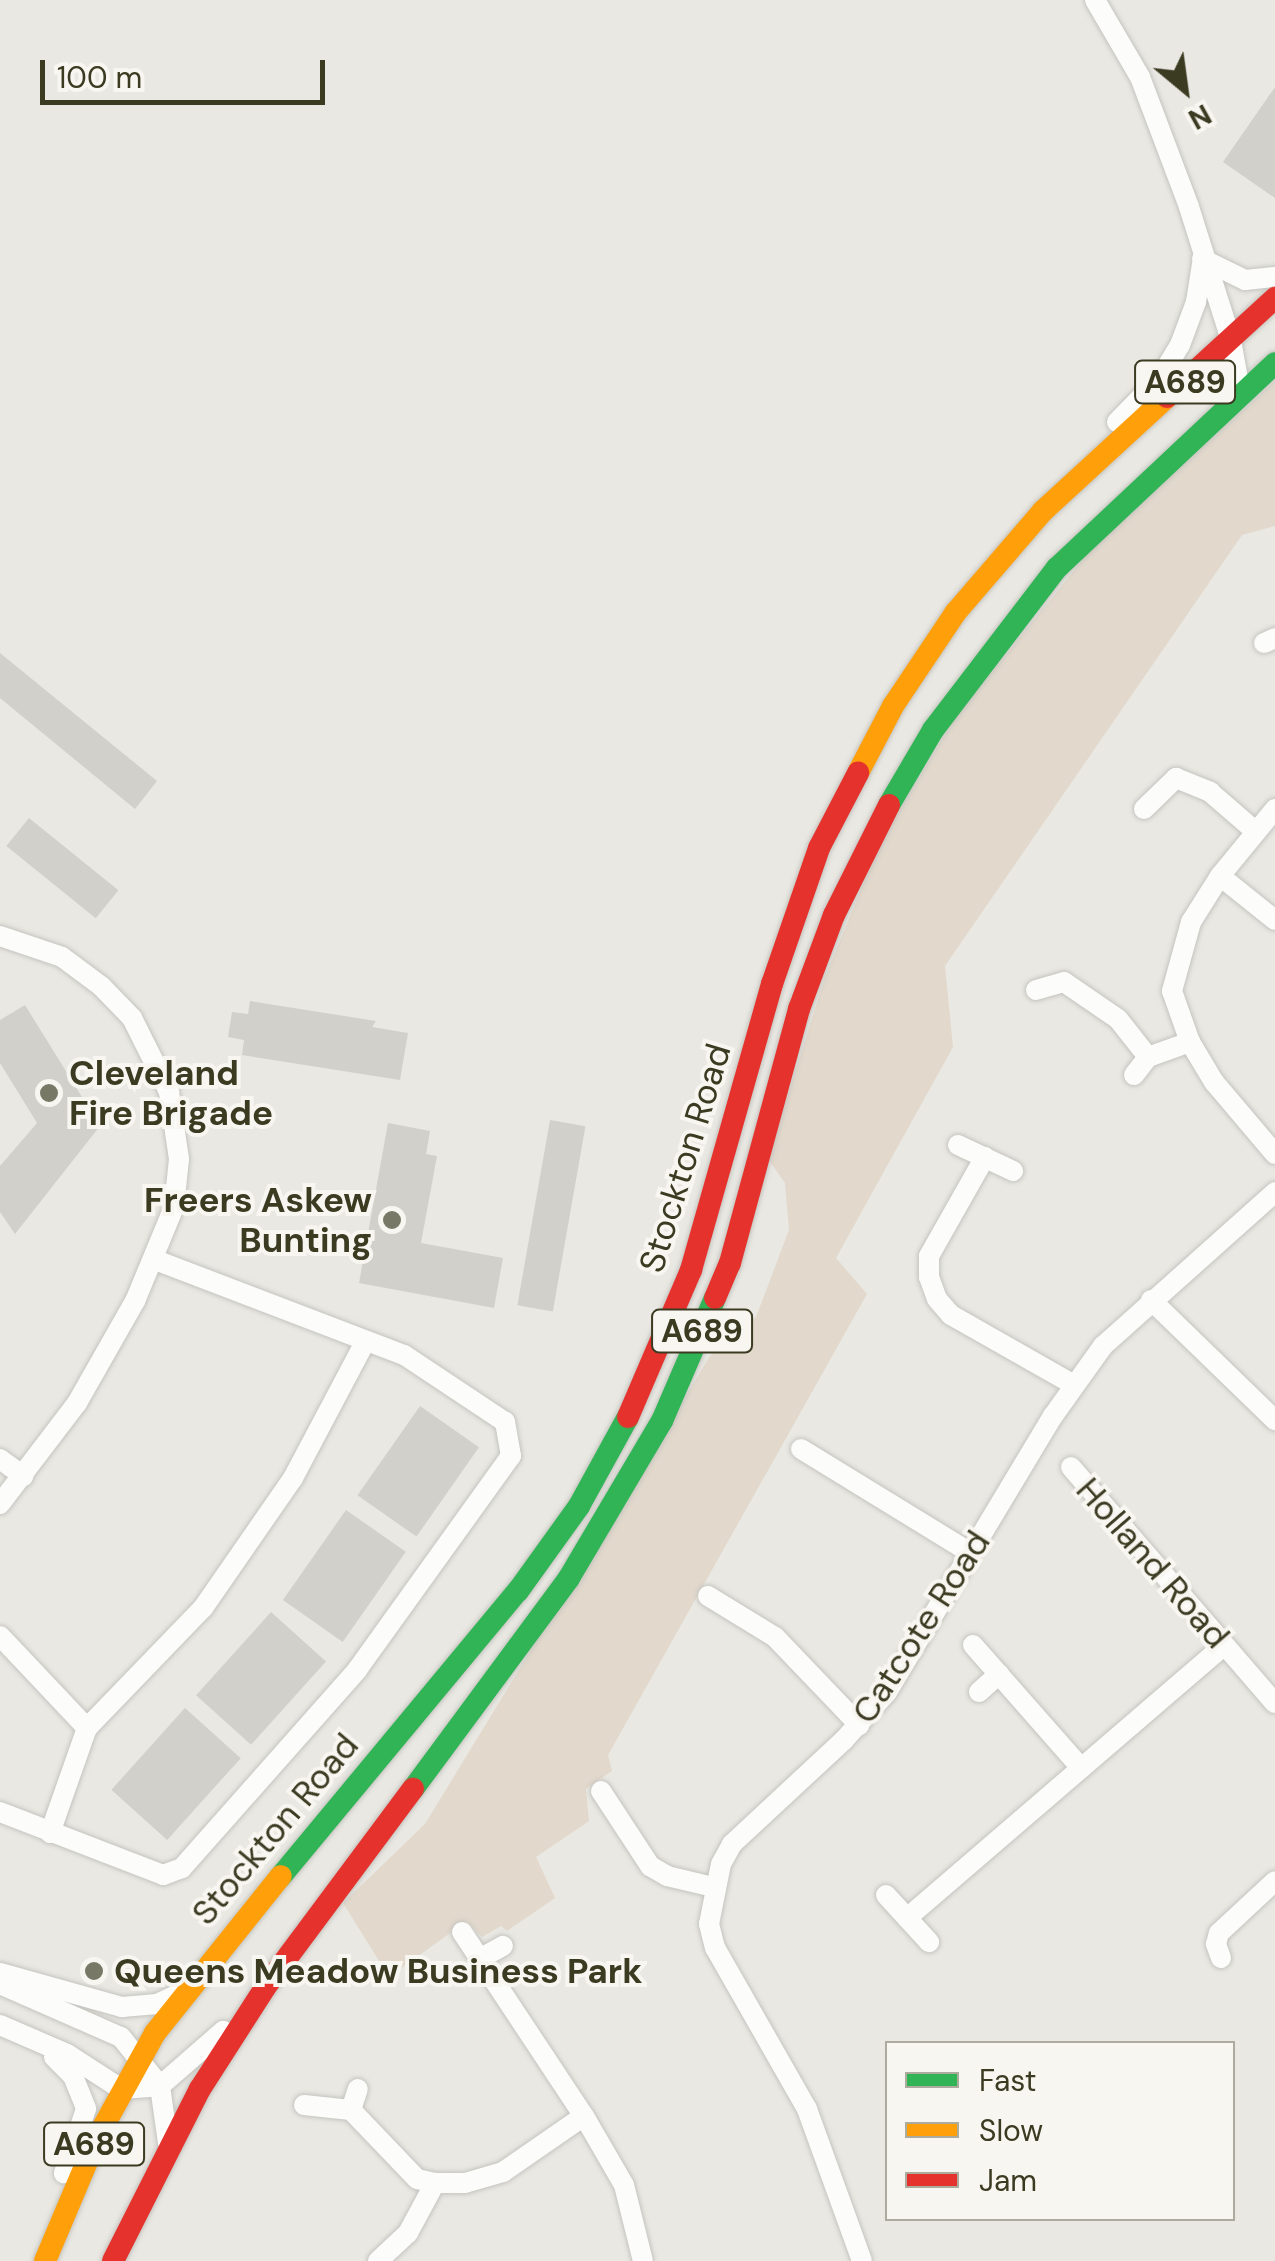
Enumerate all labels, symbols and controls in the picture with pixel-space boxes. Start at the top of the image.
scale bar [45,40,330,102]
north arrow [1135,40,1235,140]
text: 100 m [57,58,142,97]
text: N [1182,96,1218,138]
road number: A689 [1132,355,1238,409]
street label: Stockton Road [630,1039,740,1277]
place label: Cleveland Fire Brigade [69,1052,273,1134]
marker: Cleveland Fire Brigade [38,1082,60,1104]
place label: Freers Askew Bunting [144,1179,372,1261]
marker: Freers Askew Bunting [381,1209,403,1231]
road number: A689 [650,1304,754,1358]
street label: Holland Road [1068,1469,1238,1657]
street label: Catcote Road [843,1523,999,1731]
street label: Stockton Road [183,1725,367,1933]
place label: Queens Meadow Business Park [114,1950,642,1992]
marker: Queens Meadow Business Park [83,1960,105,1982]
legend [885,2041,1235,2221]
text: Fast [979,2061,1037,2100]
text: Slow [979,2111,1043,2150]
road number: A689 [42,2117,146,2171]
text: Jam [979,2161,1037,2200]

